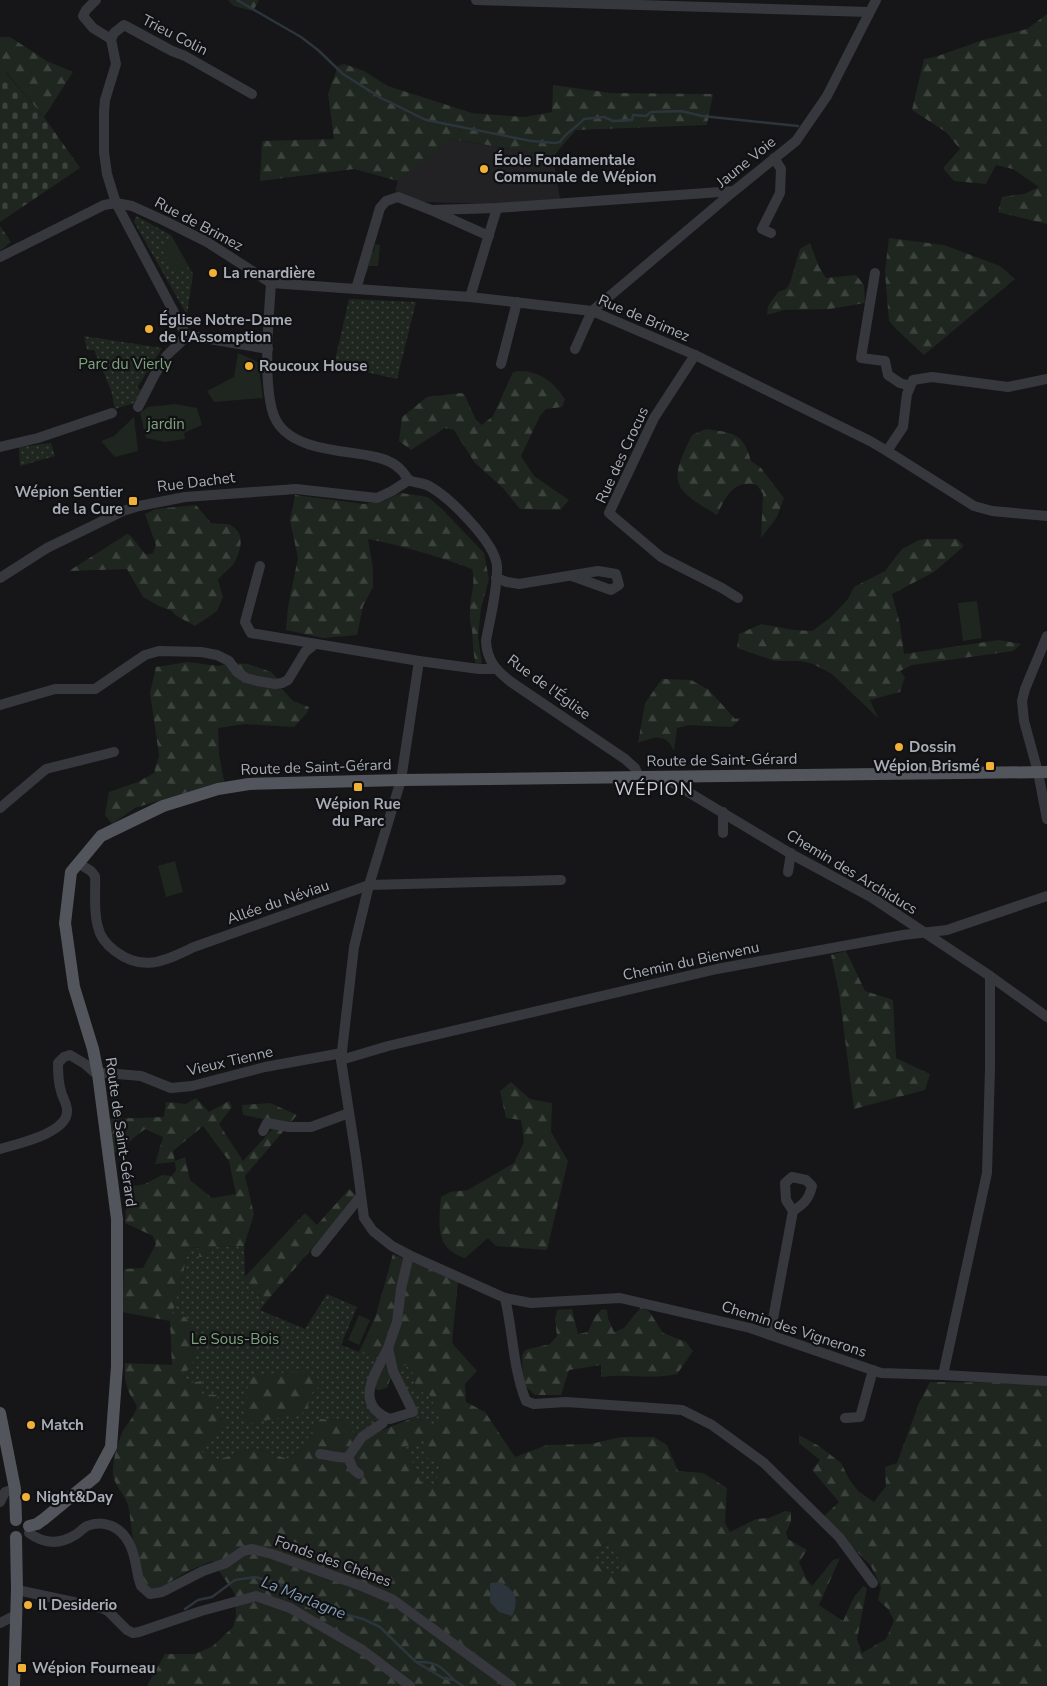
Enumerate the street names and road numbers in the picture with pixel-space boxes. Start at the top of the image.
street label: Trieu Colin [139,10,211,60]
street label: Jaune Voie [711,132,780,193]
street label: Rue de Brimez [151,192,247,256]
street label: Rue de Brimez [595,290,693,346]
street label: Rue des Crocus [591,403,653,507]
street label: Rue Dachet [156,467,237,497]
street label: Rue de l'Église [503,650,595,724]
street label: Route de Saint-Gérard [646,749,798,771]
street label: Route de Saint-Gérard [240,754,392,780]
street label: Chemin des Archiducs [783,825,921,919]
street label: Allée du Néviau [224,875,332,929]
street label: Chemin du Bienvenu [621,937,761,985]
street label: Vieux Tienne [184,1041,275,1081]
street label: Route de Saint-Gérard [101,1056,141,1208]
street label: Chemin des Vignerons [719,1296,869,1362]
street label: Fonds des Chênes [272,1531,394,1591]

